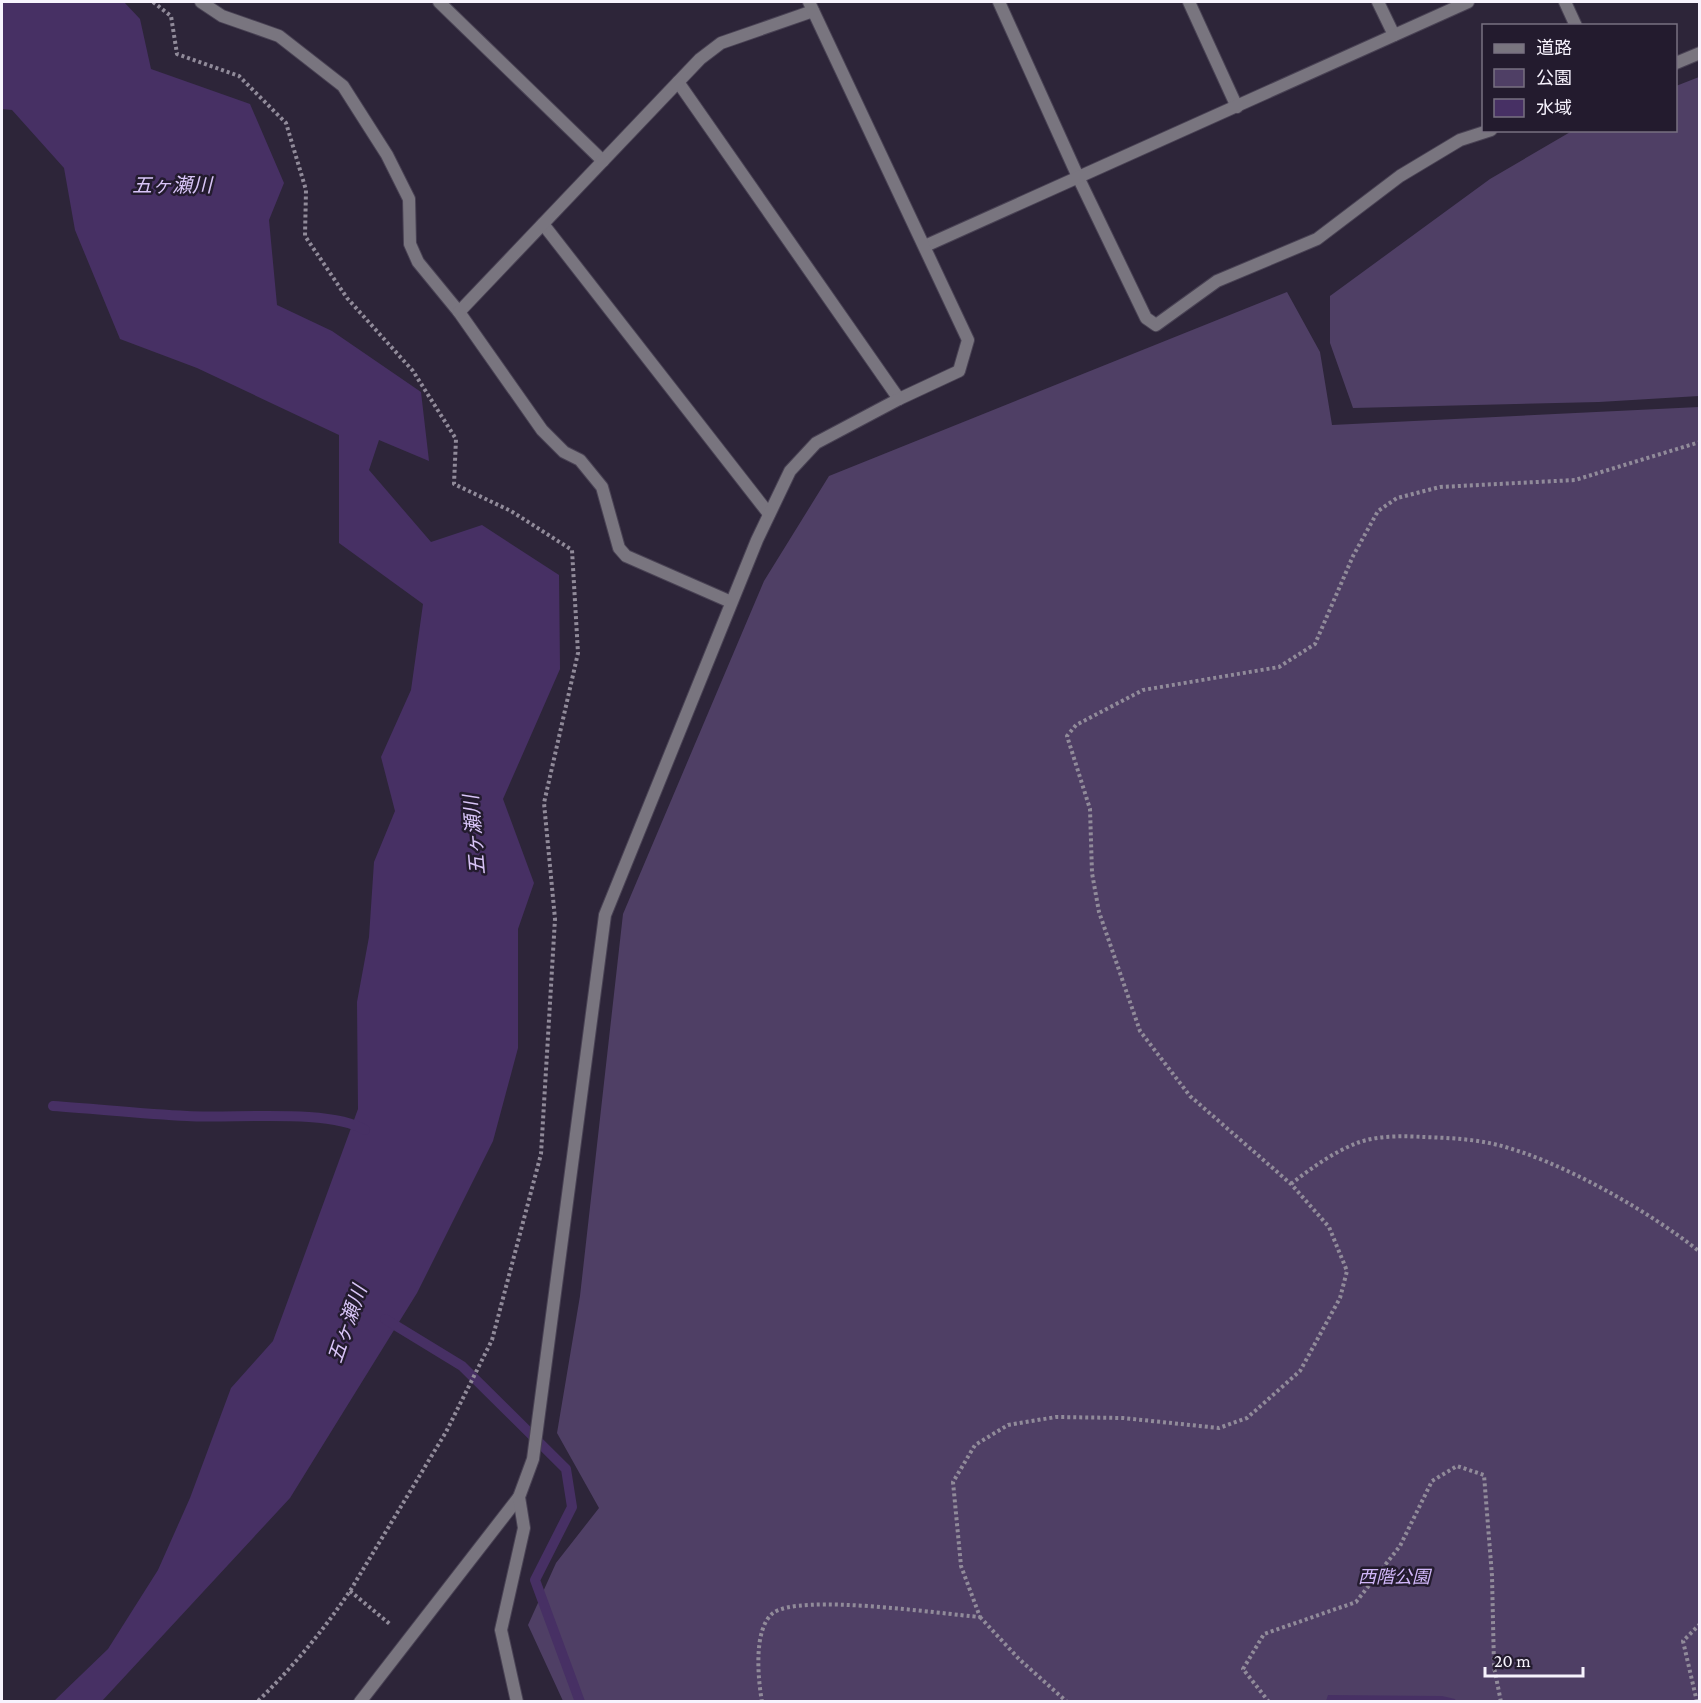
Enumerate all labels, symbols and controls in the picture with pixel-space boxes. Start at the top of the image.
legend [1482,24,1677,132]
text: 道路 [1536,38,1572,58]
text: 公園 [1536,68,1572,88]
text: 水域 [1536,98,1572,118]
water label: 五ヶ瀬川 [132,174,214,196]
water label: 五ヶ瀬川 [459,792,488,876]
water label: 五ヶ瀬川 [324,1281,371,1365]
park label: 西階公園 [1358,1567,1433,1587]
scale bar [1485,1640,1582,1678]
text: 20 m [1494,1651,1531,1671]

